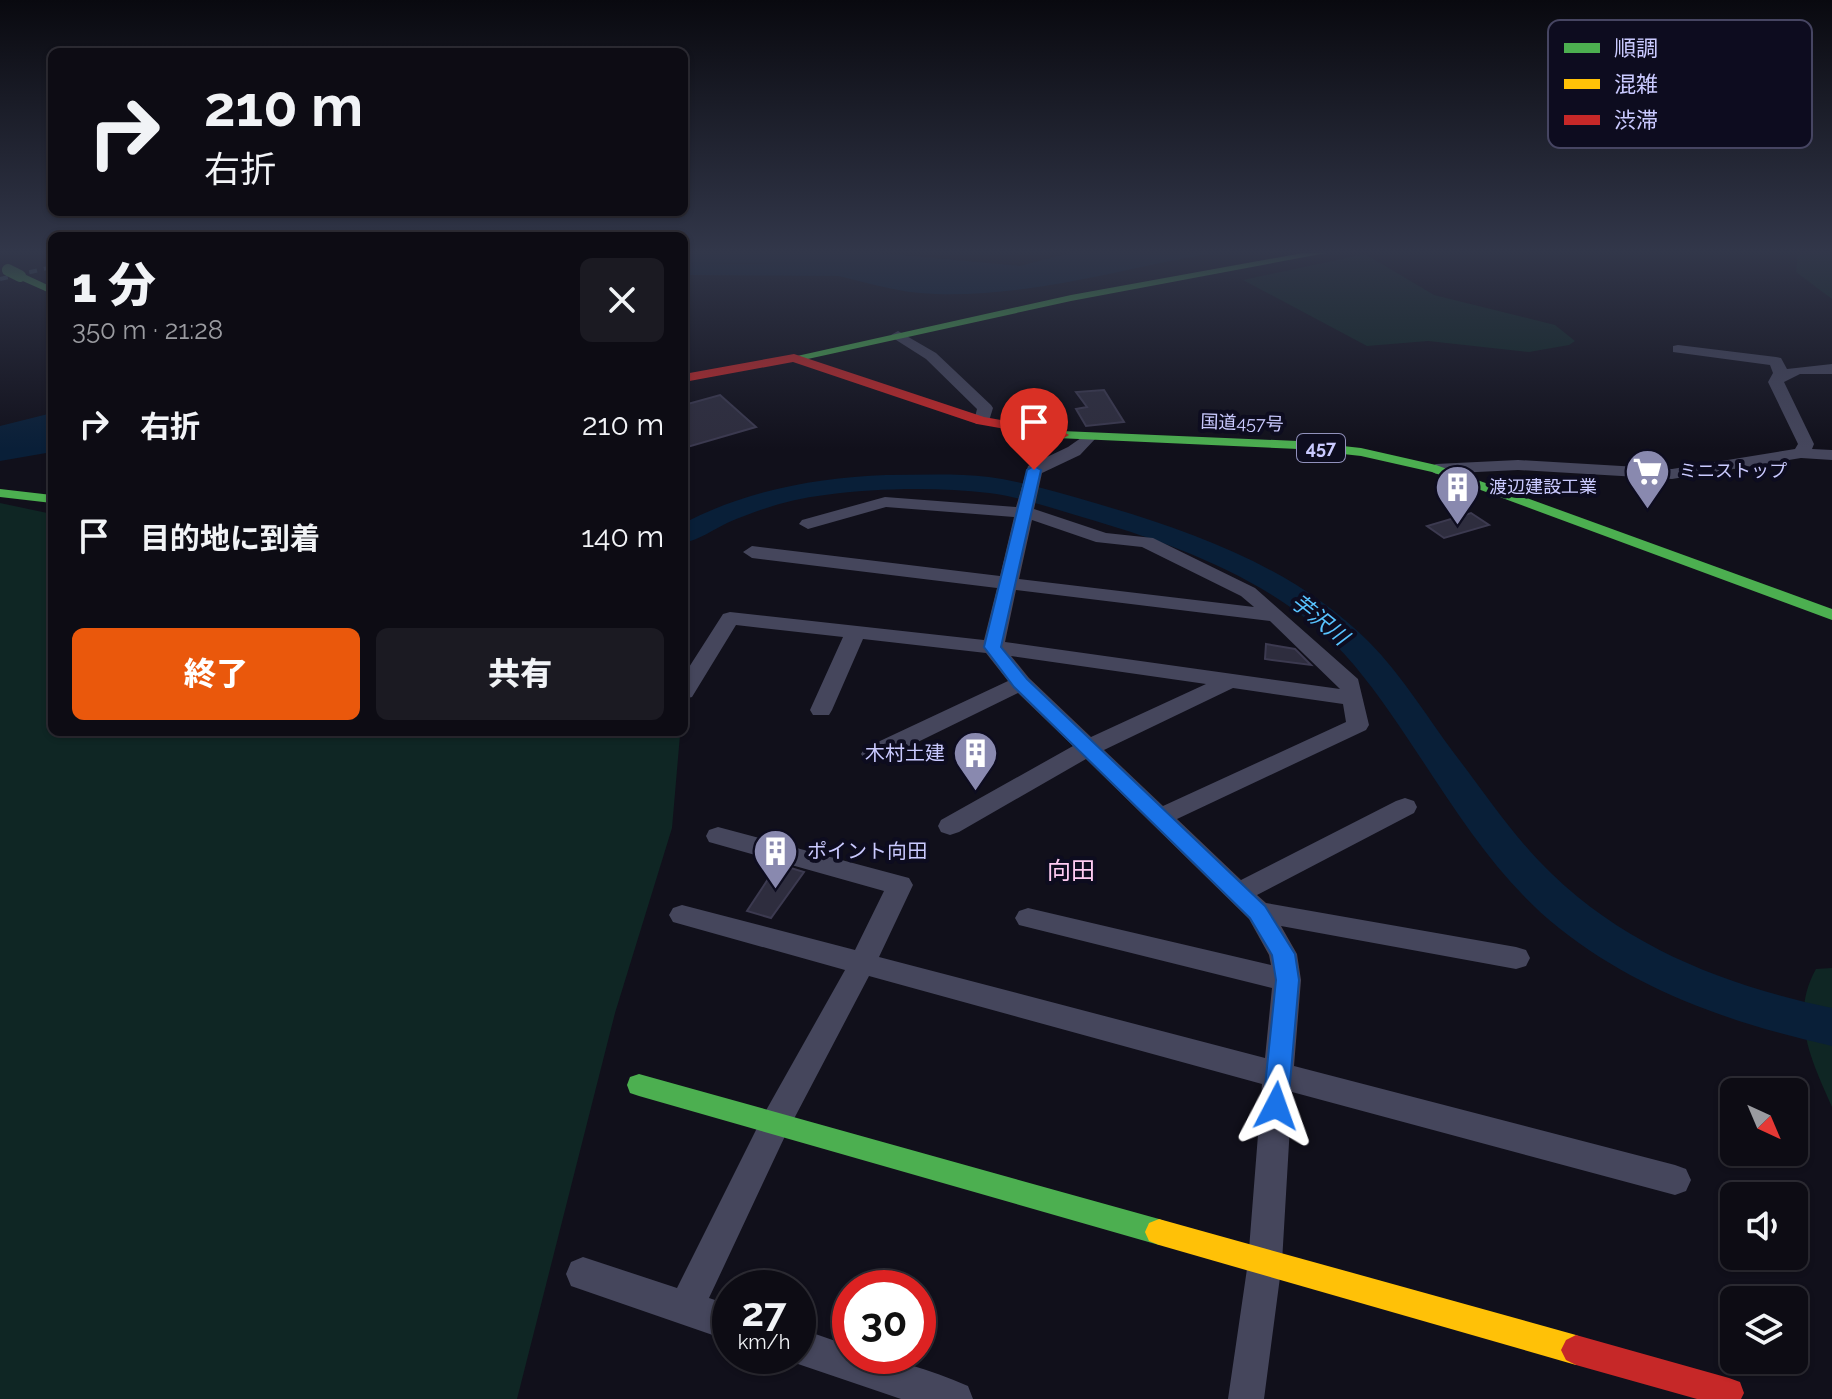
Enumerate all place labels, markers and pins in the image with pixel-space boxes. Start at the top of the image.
pin [1000,388,1068,470]
supermarket icon: ミニストップ [1624,447,1672,510]
place label: ミニストップ [1679,460,1787,481]
building icon: 渡辺建設工業 [1434,463,1482,526]
place label: 渡辺建設工業 [1489,476,1597,497]
building icon: 木村土建 [952,729,1000,792]
place label: 木村土建 [865,741,945,765]
building icon: ポイント向田 [752,827,800,890]
place label: ポイント向田 [807,839,927,863]

